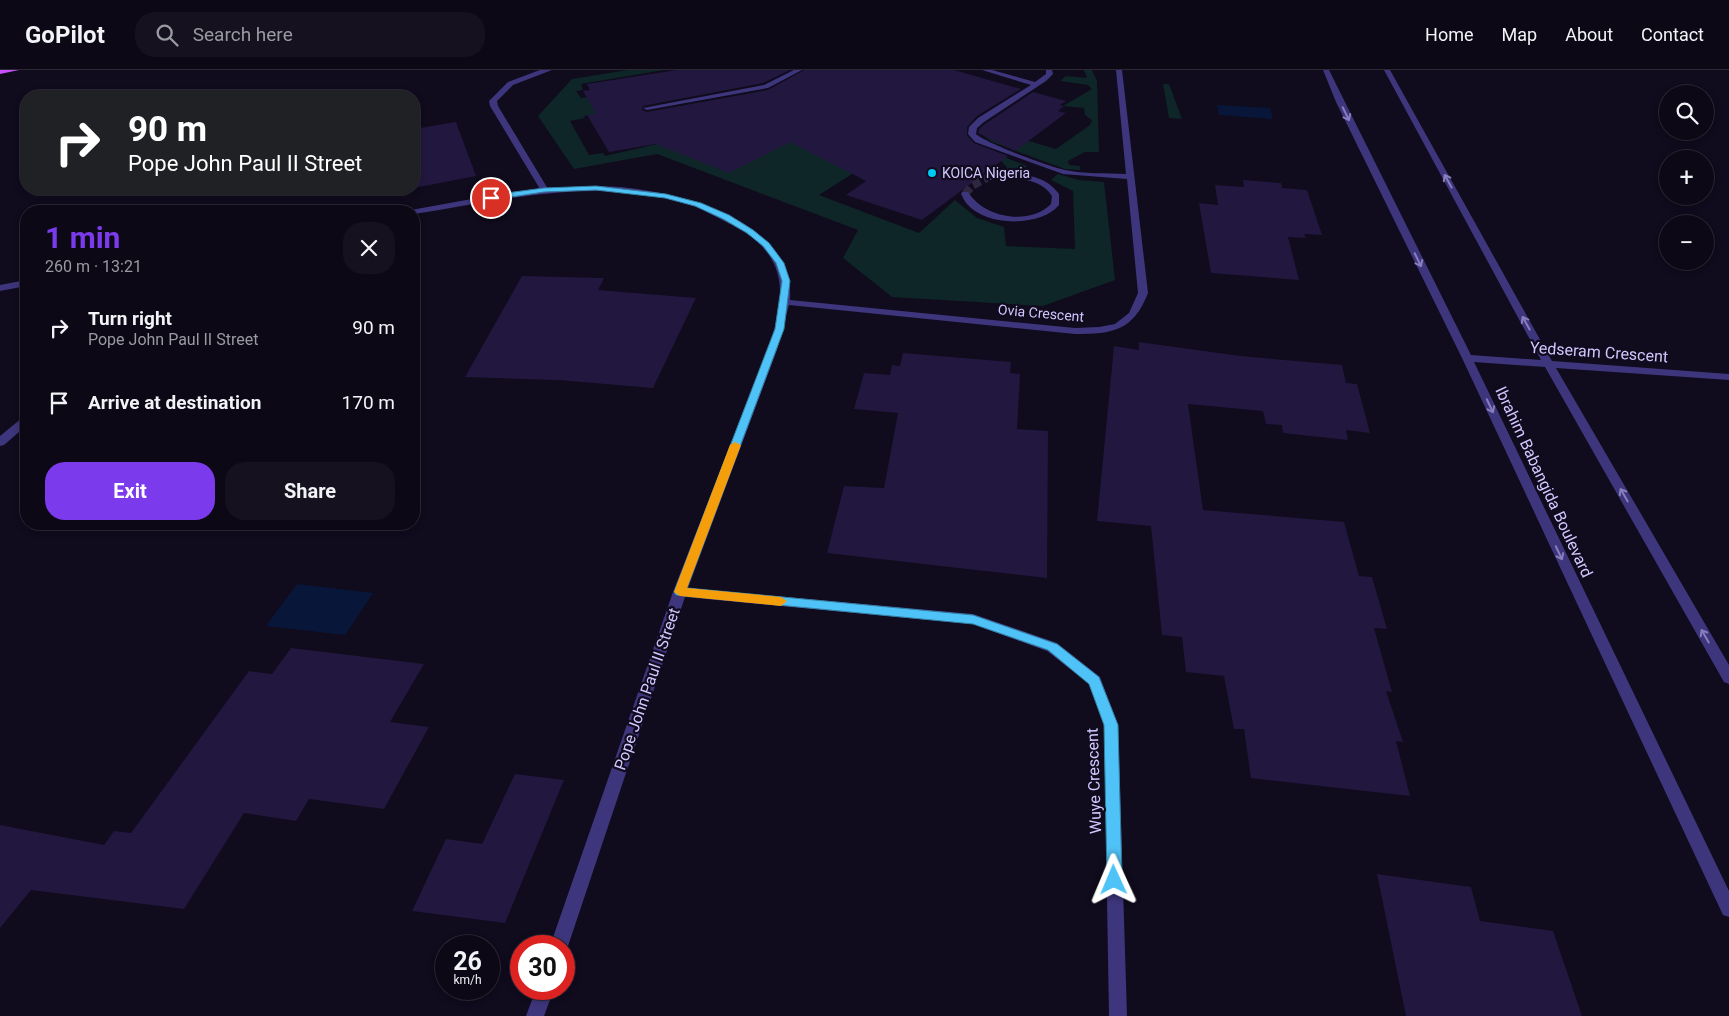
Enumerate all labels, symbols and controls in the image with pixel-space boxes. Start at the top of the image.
search box [135,12,485,57]
text: GoPilot [25,21,105,49]
icon: search [153,21,181,49]
text: Search here [193,23,293,46]
text: Home [1425,24,1474,45]
text: Map [1502,24,1537,45]
text: About [1565,24,1613,45]
text: Contact [1641,24,1704,45]
map controls [1659,85,1714,270]
button: search [1659,85,1714,140]
one-way arrow [1341,107,1351,122]
text: 90 m [128,109,207,150]
icon: right [45,110,110,175]
button: + [1659,150,1714,205]
text: Pope John Paul II Street [128,151,362,176]
place label: KOICA Nigeria [942,165,1030,181]
marker: KOICA Nigeria [926,167,938,179]
one-way arrow [1443,174,1452,189]
pin [470,177,512,219]
icon: arrive [477,184,505,212]
button: − [1659,215,1714,270]
text: 1 min [45,220,120,255]
button: close [343,222,395,274]
one-way arrow [1414,252,1423,267]
text: 260 m · 13:21 [45,257,142,276]
street label: Ovia Crescent [997,301,1085,325]
text: Turn right [88,307,172,330]
icon: right [45,314,73,342]
text: 90 m [352,316,395,339]
one-way arrow [1521,317,1531,331]
text: Pope John Paul II Street [88,330,258,349]
street label: Yedseram Crescent [1529,338,1669,366]
street label: Ibrahim Babangida Boulevard [1491,384,1597,580]
icon: arrive [45,389,73,417]
text: Arrive at destination [88,391,261,414]
text: 170 m [342,391,395,414]
one-way arrow [1485,398,1495,413]
button: Exit [45,462,215,520]
button: Share [225,462,395,520]
one-way arrow [1619,488,1628,503]
one-way arrow [1555,545,1564,560]
street label: Pope John Paul II Street [610,605,684,773]
one-way arrow [1699,629,1709,644]
street label: Wuye Crescent [1083,728,1105,834]
position arrow [1087,853,1139,905]
speed limit sign: 30 [510,935,575,1000]
text: 26 [453,947,482,976]
text: km/h [453,973,482,987]

